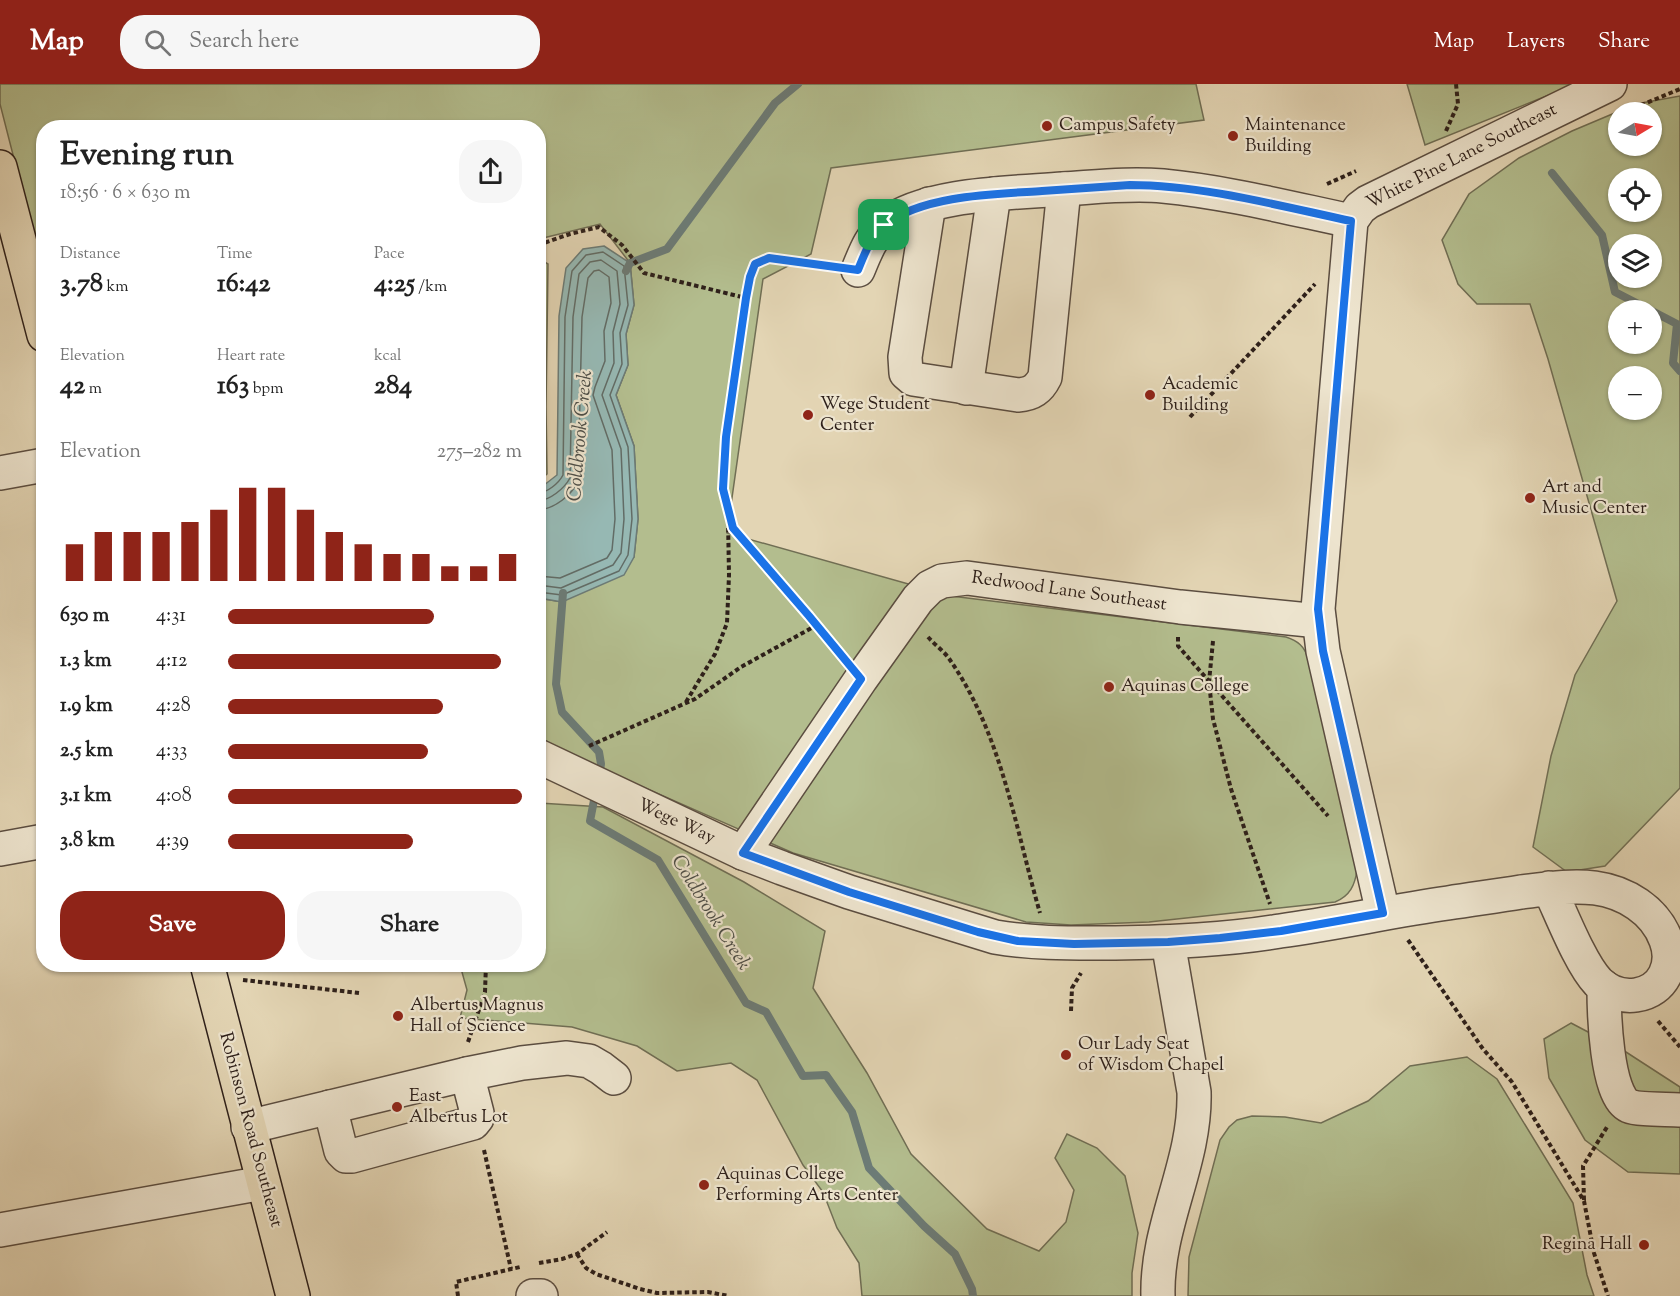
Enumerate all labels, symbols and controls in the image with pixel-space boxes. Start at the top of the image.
search box [120,15,540,69]
text: Map [30,22,84,62]
icon: search [141,26,174,59]
text: Search here [189,26,299,58]
text: Map [1434,27,1474,57]
text: Layers [1507,27,1565,57]
text: Share [1598,27,1650,57]
street label: White Pine Lane Southeast [1362,98,1562,216]
north arrow [1608,102,1662,156]
map controls [1608,102,1662,420]
place label: Campus Safety [1059,113,1176,139]
place label: Maintenance Building [1245,113,1346,160]
marker: Campus Safety [1040,119,1054,133]
marker: Maintenance Building [1226,129,1240,143]
text: Evening run [60,132,234,180]
button: share [459,140,522,203]
button: locate [1608,168,1662,222]
text: 18:56 · 6 × 630 m [60,179,191,208]
pin [858,199,909,250]
icon: arrive [867,208,900,241]
button: layers [1608,234,1662,288]
text: Distance [60,243,120,266]
text: Time [217,243,253,266]
text: Pace [374,243,405,266]
text: 3.78 [60,266,103,303]
text: 16:42 [217,266,271,303]
text: 4:25 [374,266,415,303]
text: km [103,276,128,299]
text: /km [415,276,447,299]
button: + [1608,300,1662,354]
text: Elevation [60,345,125,368]
text: Heart rate [217,345,285,368]
text: kcal [374,345,402,368]
button: − [1608,366,1662,420]
text: 42 [60,368,85,405]
text: 163 [217,368,249,405]
text: 284 [374,368,412,405]
water label: Coldbrook Creek [561,369,601,503]
place label: Academic Building [1162,372,1238,419]
text: m [85,378,102,401]
text: bpm [249,378,283,401]
marker: Academic Building [1143,388,1157,402]
place label: Wege Student Center [820,392,930,439]
marker: Wege Student Center [801,408,815,422]
text: Elevation [60,438,141,467]
text: 275–282 m [437,438,522,467]
place label: Art and Music Center [1542,475,1647,522]
marker: Art and Music Center [1523,491,1537,505]
street label: Redwood Lane Southeast [970,565,1168,619]
text: 630 m [60,602,109,631]
text: 4:31 [156,602,186,631]
text: 1.3 km [60,647,112,676]
text: 4:12 [156,647,187,676]
place label: Aquinas College [1121,674,1249,700]
marker: Aquinas College [1102,680,1116,694]
text: 1.9 km [60,692,113,721]
text: 4:28 [156,692,191,721]
text: 2.5 km [60,737,113,766]
text: 4:33 [156,737,187,766]
text: 3.1 km [60,782,112,811]
text: 4:08 [156,782,192,811]
street label: Wege Way [633,793,719,851]
text: 3.8 km [60,827,115,856]
text: 4:39 [156,827,189,856]
water label: Coldbrook Creek [663,850,757,976]
button: Save [60,891,285,960]
button: Share [297,891,522,960]
place label: Albertus Magnus Hall of Science [410,993,543,1040]
marker: Albertus Magnus Hall of Science [391,1009,405,1023]
street label: Robinson Road Southeast [211,1030,289,1230]
place label: Our Lady Seat of Wisdom Chapel [1078,1032,1224,1079]
marker: Our Lady Seat of Wisdom Chapel [1059,1048,1073,1062]
place label: East Albertus Lot [409,1084,508,1131]
marker: East Albertus Lot [390,1100,404,1114]
place label: Aquinas College Performing Arts Center [716,1162,898,1209]
marker: Aquinas College Performing Arts Center [697,1178,711,1192]
place label: Regina Hall [1542,1232,1632,1258]
marker: Regina Hall [1637,1238,1651,1252]

